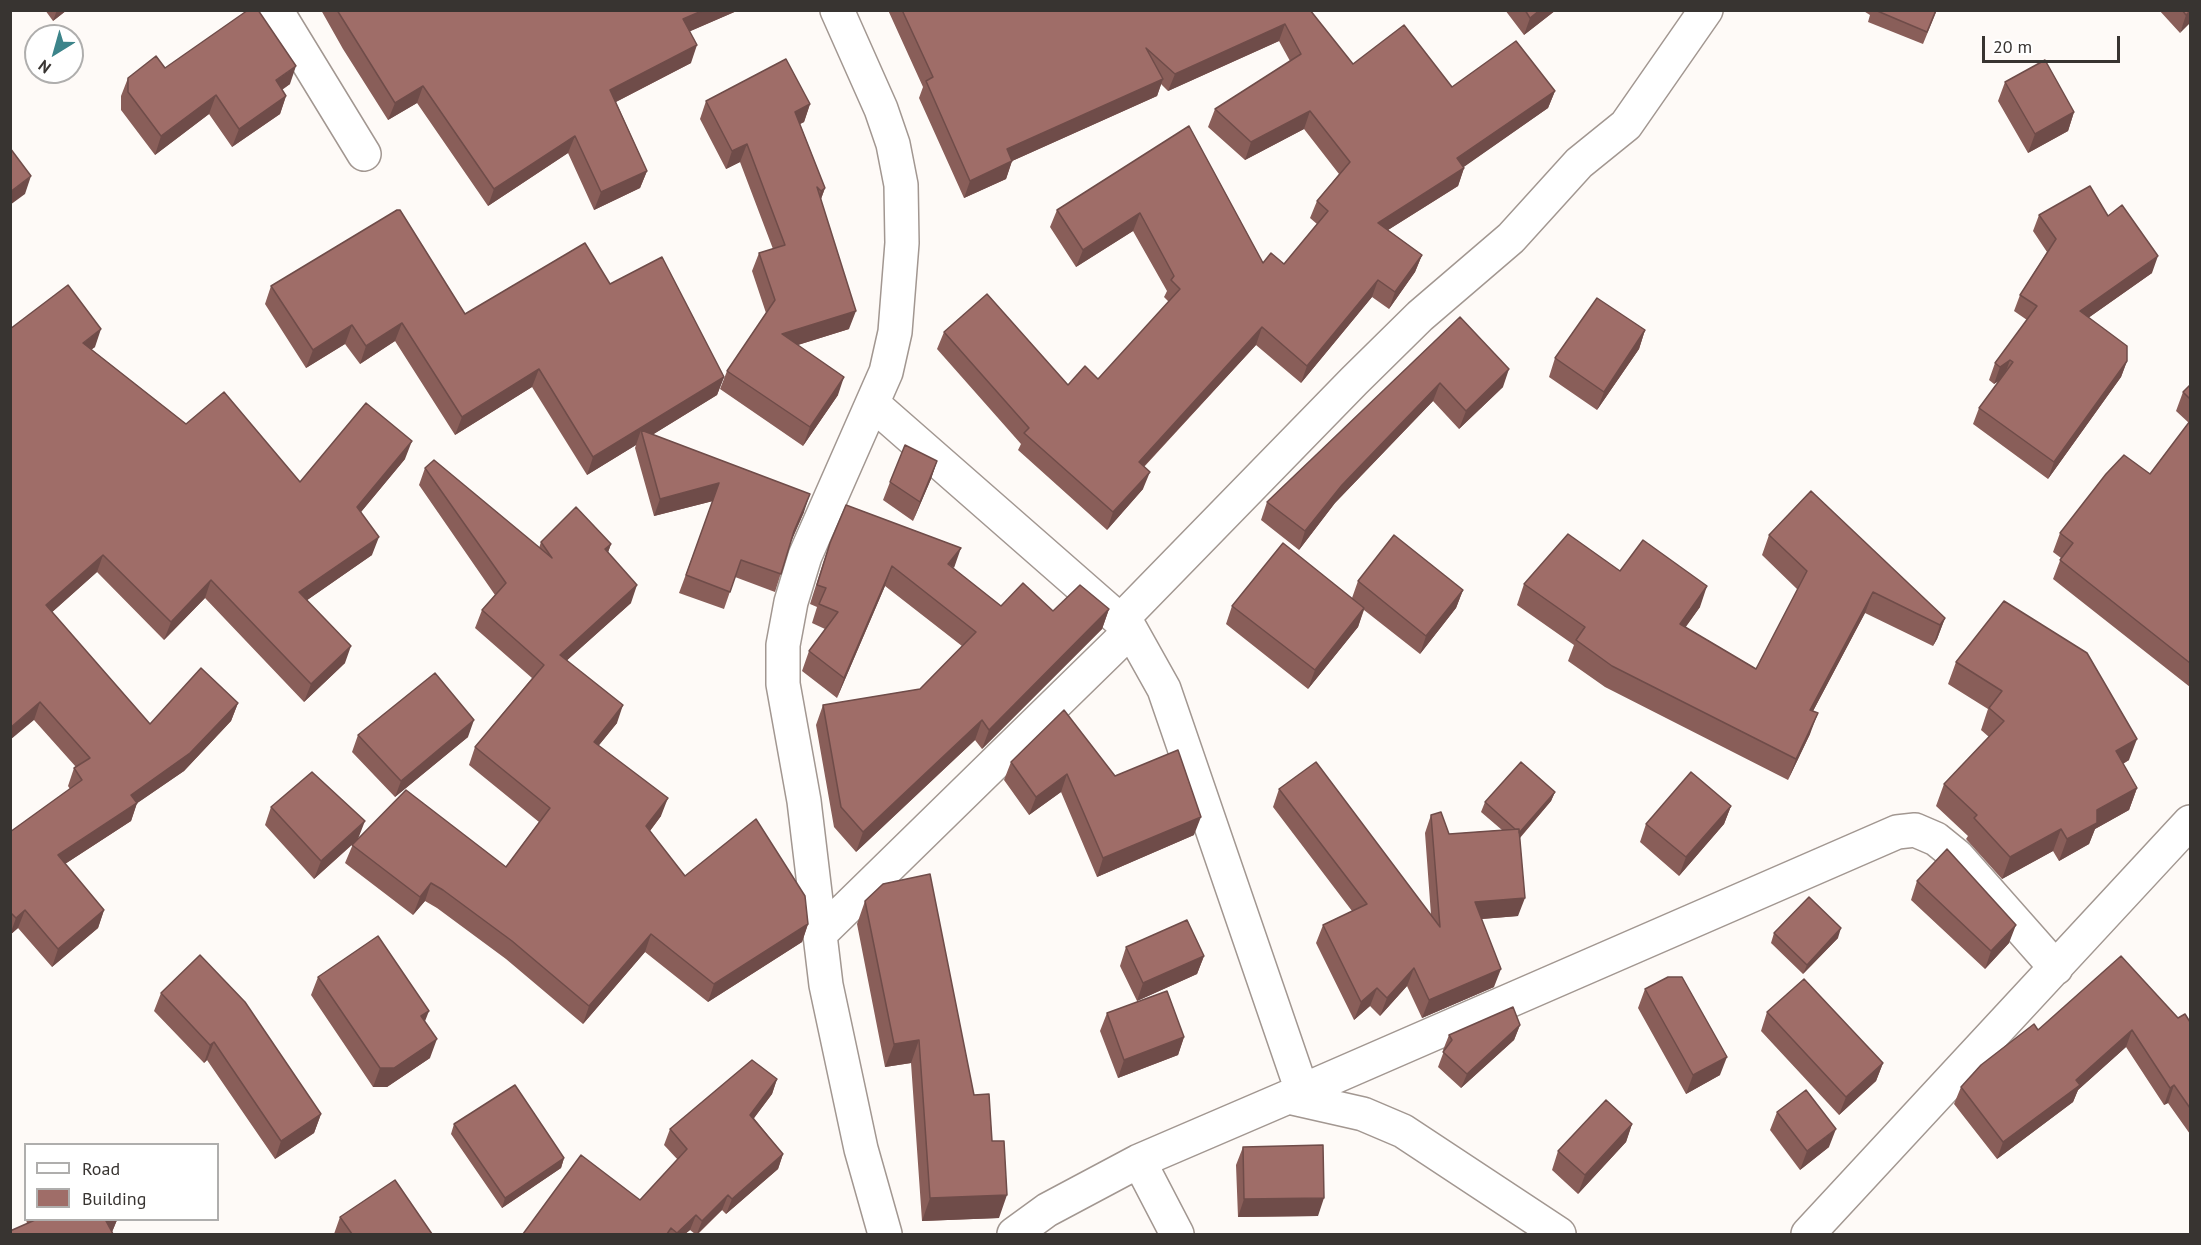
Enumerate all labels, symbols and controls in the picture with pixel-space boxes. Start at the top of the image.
north arrow [24,24,84,84]
scale bar [1985,24,2123,62]
text: 20 m [1993,35,2032,58]
text: N [34,56,55,78]
legend [24,1143,219,1221]
text: Road [82,1157,120,1180]
text: Building [82,1187,146,1210]

